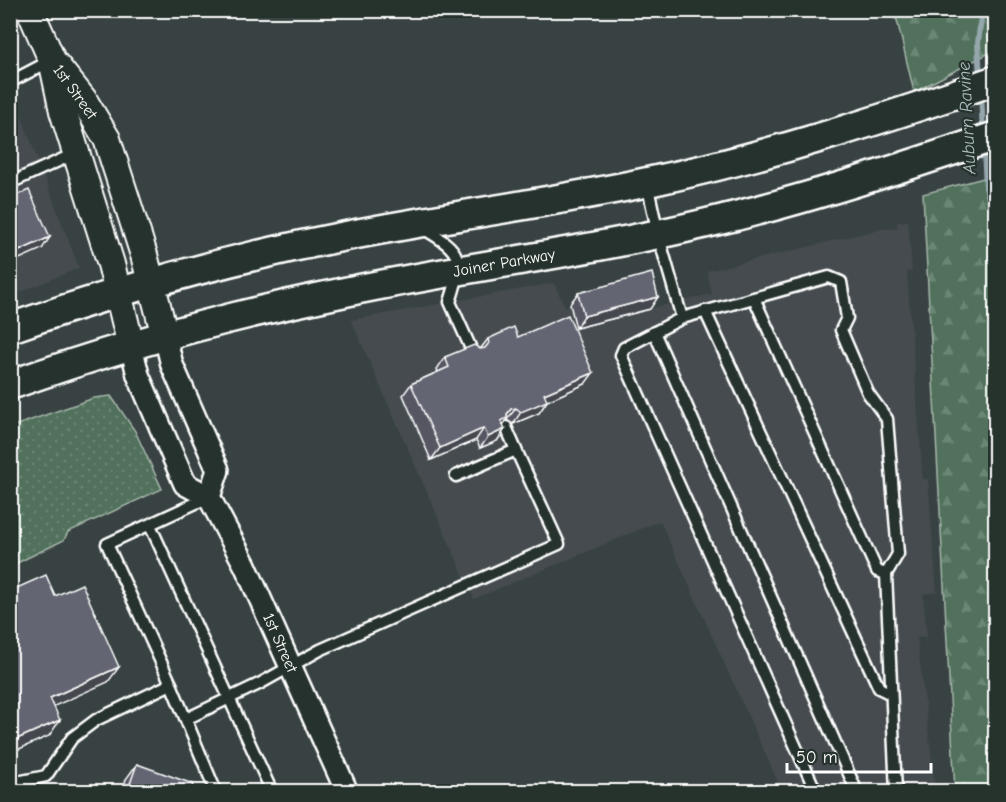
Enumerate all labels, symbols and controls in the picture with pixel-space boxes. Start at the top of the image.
street label: 1st Street [49,61,101,123]
water label: Auburn Ravine [954,61,980,176]
street label: Joiner Parkway [452,245,557,281]
street label: 1st Street [259,611,301,676]
scale bar [787,736,931,774]
text: 50 m [796,747,838,768]

